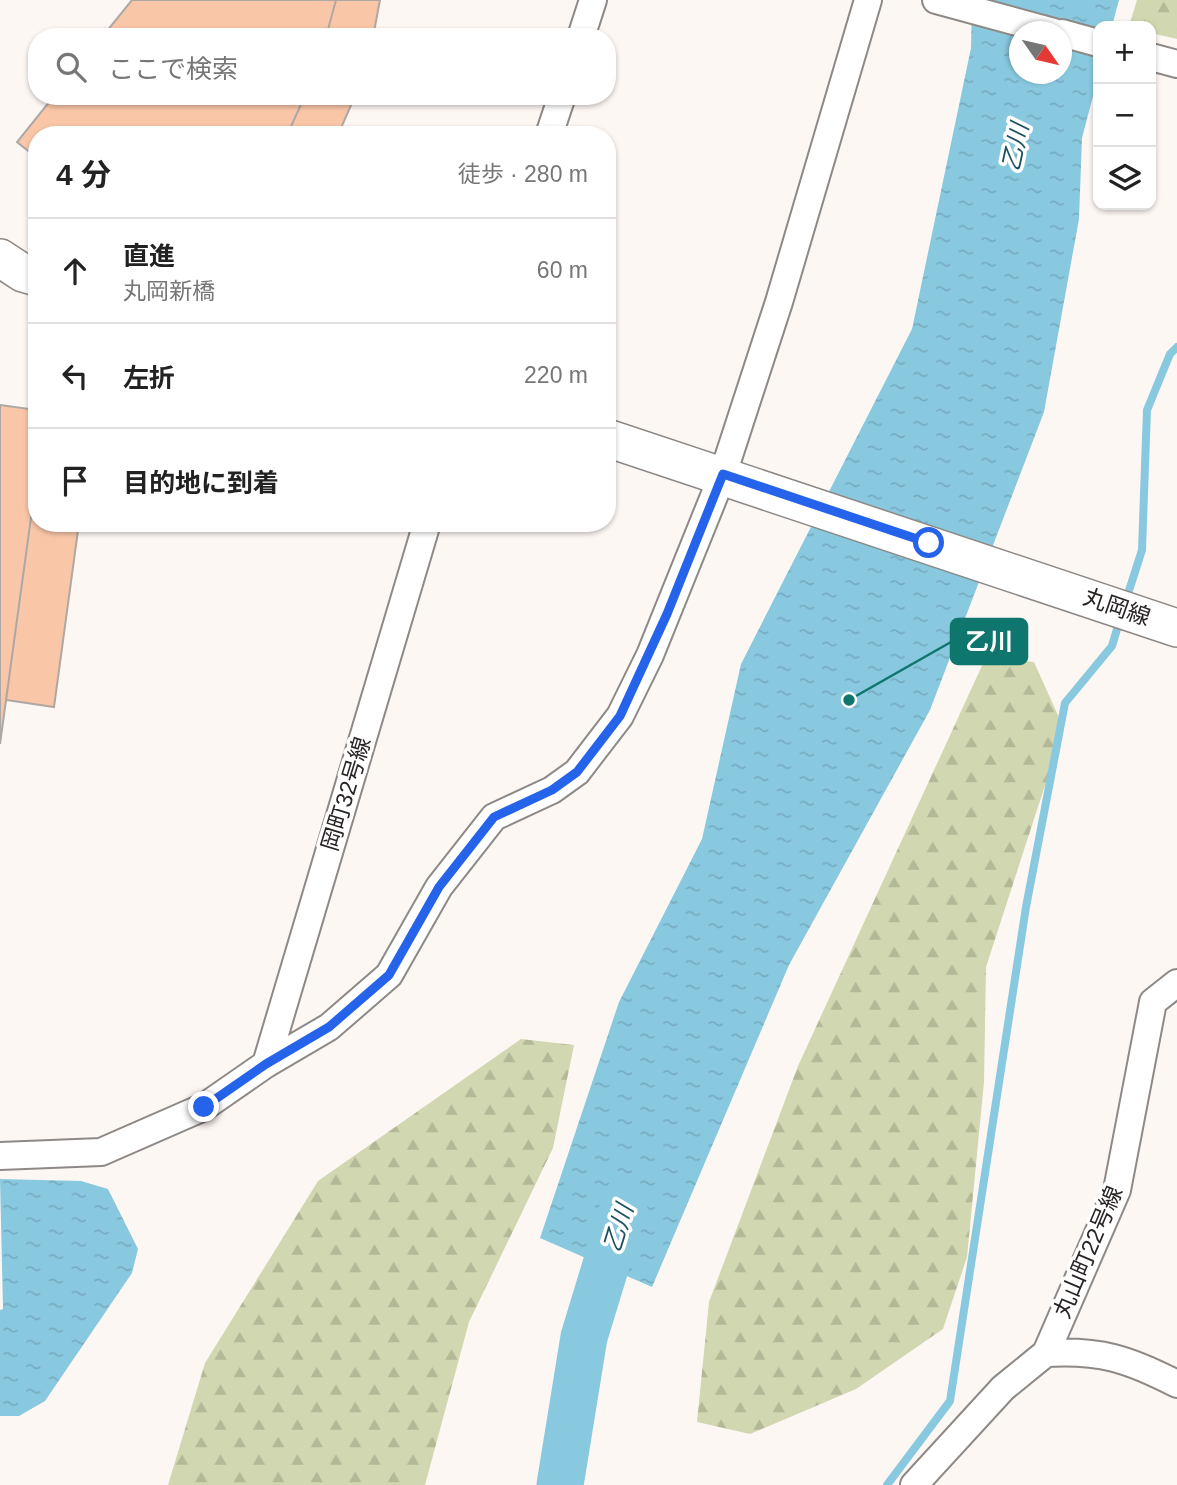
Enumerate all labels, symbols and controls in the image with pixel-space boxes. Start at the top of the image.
north arrow [1009,21,1072,84]
map controls [1093,21,1156,210]
button: + [1093,21,1156,84]
search box [28,28,616,105]
icon: search [52,48,90,86]
text: ここで検索 [108,54,238,84]
button: − [1093,84,1156,147]
water label: 乙川 [997,118,1034,173]
button: layers [1093,147,1156,210]
text: 4 分 [56,158,111,191]
text: 徒歩 · 280 m [458,161,588,187]
text: 直進 [123,241,175,271]
icon: ahead [56,252,94,290]
text: 60 m [537,257,588,283]
text: 丸岡新橋 [123,278,215,304]
icon: left [56,357,94,395]
text: 220 m [524,362,588,388]
text: 左折 [123,363,175,393]
icon: arrive [56,462,94,500]
text: 目的地に到着 [123,468,279,498]
route start [913,527,944,558]
street label: 丸岡線 [1080,583,1154,631]
callout: 乙川 [951,619,1027,664]
text: 乙川 [965,628,1013,655]
street label: 岡町32号線 [316,734,376,854]
route end [188,1091,219,1122]
street label: 丸山町22号線 [1049,1182,1127,1322]
water label: 乙川 [598,1198,639,1255]

